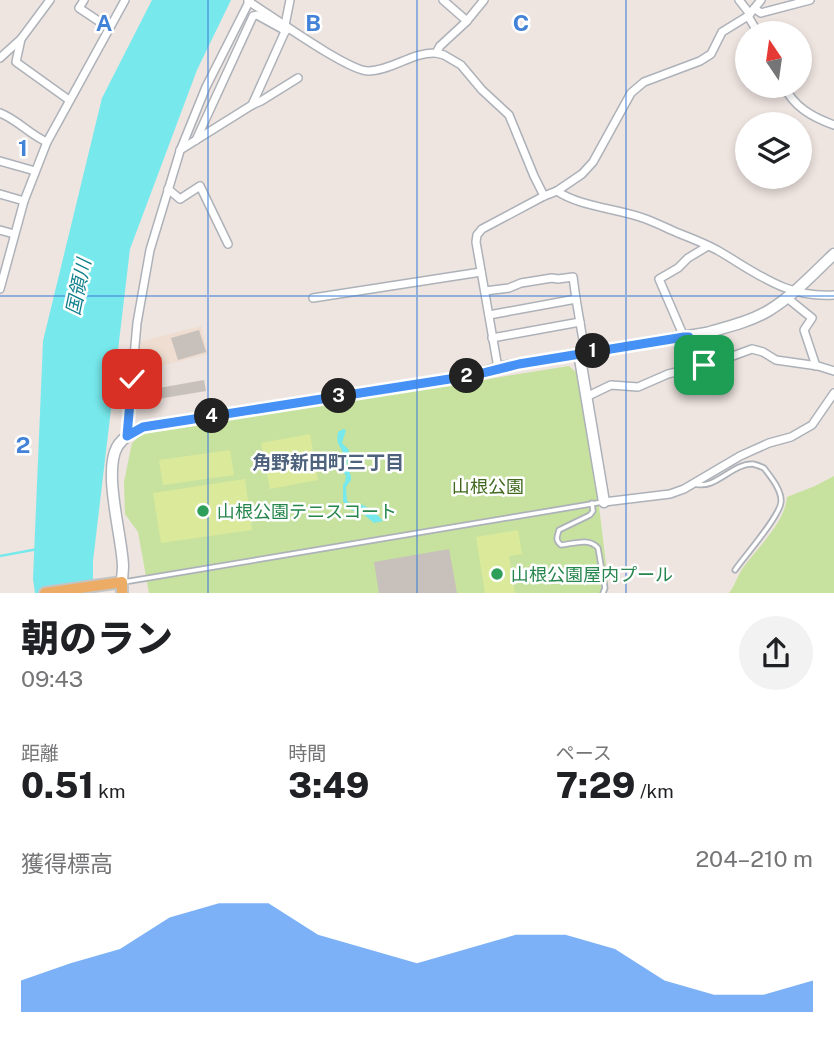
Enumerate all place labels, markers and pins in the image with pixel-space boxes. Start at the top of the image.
pin: 1 [576,334,610,368]
pin [674,335,734,395]
pin [102,349,162,409]
pin: 2 [449,358,484,394]
pin: 3 [322,378,356,414]
pin: 4 [194,398,230,434]
place label: 山根公園テニスコート [217,501,397,522]
marker: 山根公園テニスコート [195,503,211,519]
place label: 山根公園屋内プール [511,564,673,585]
marker: 山根公園屋内プール [489,566,505,582]

